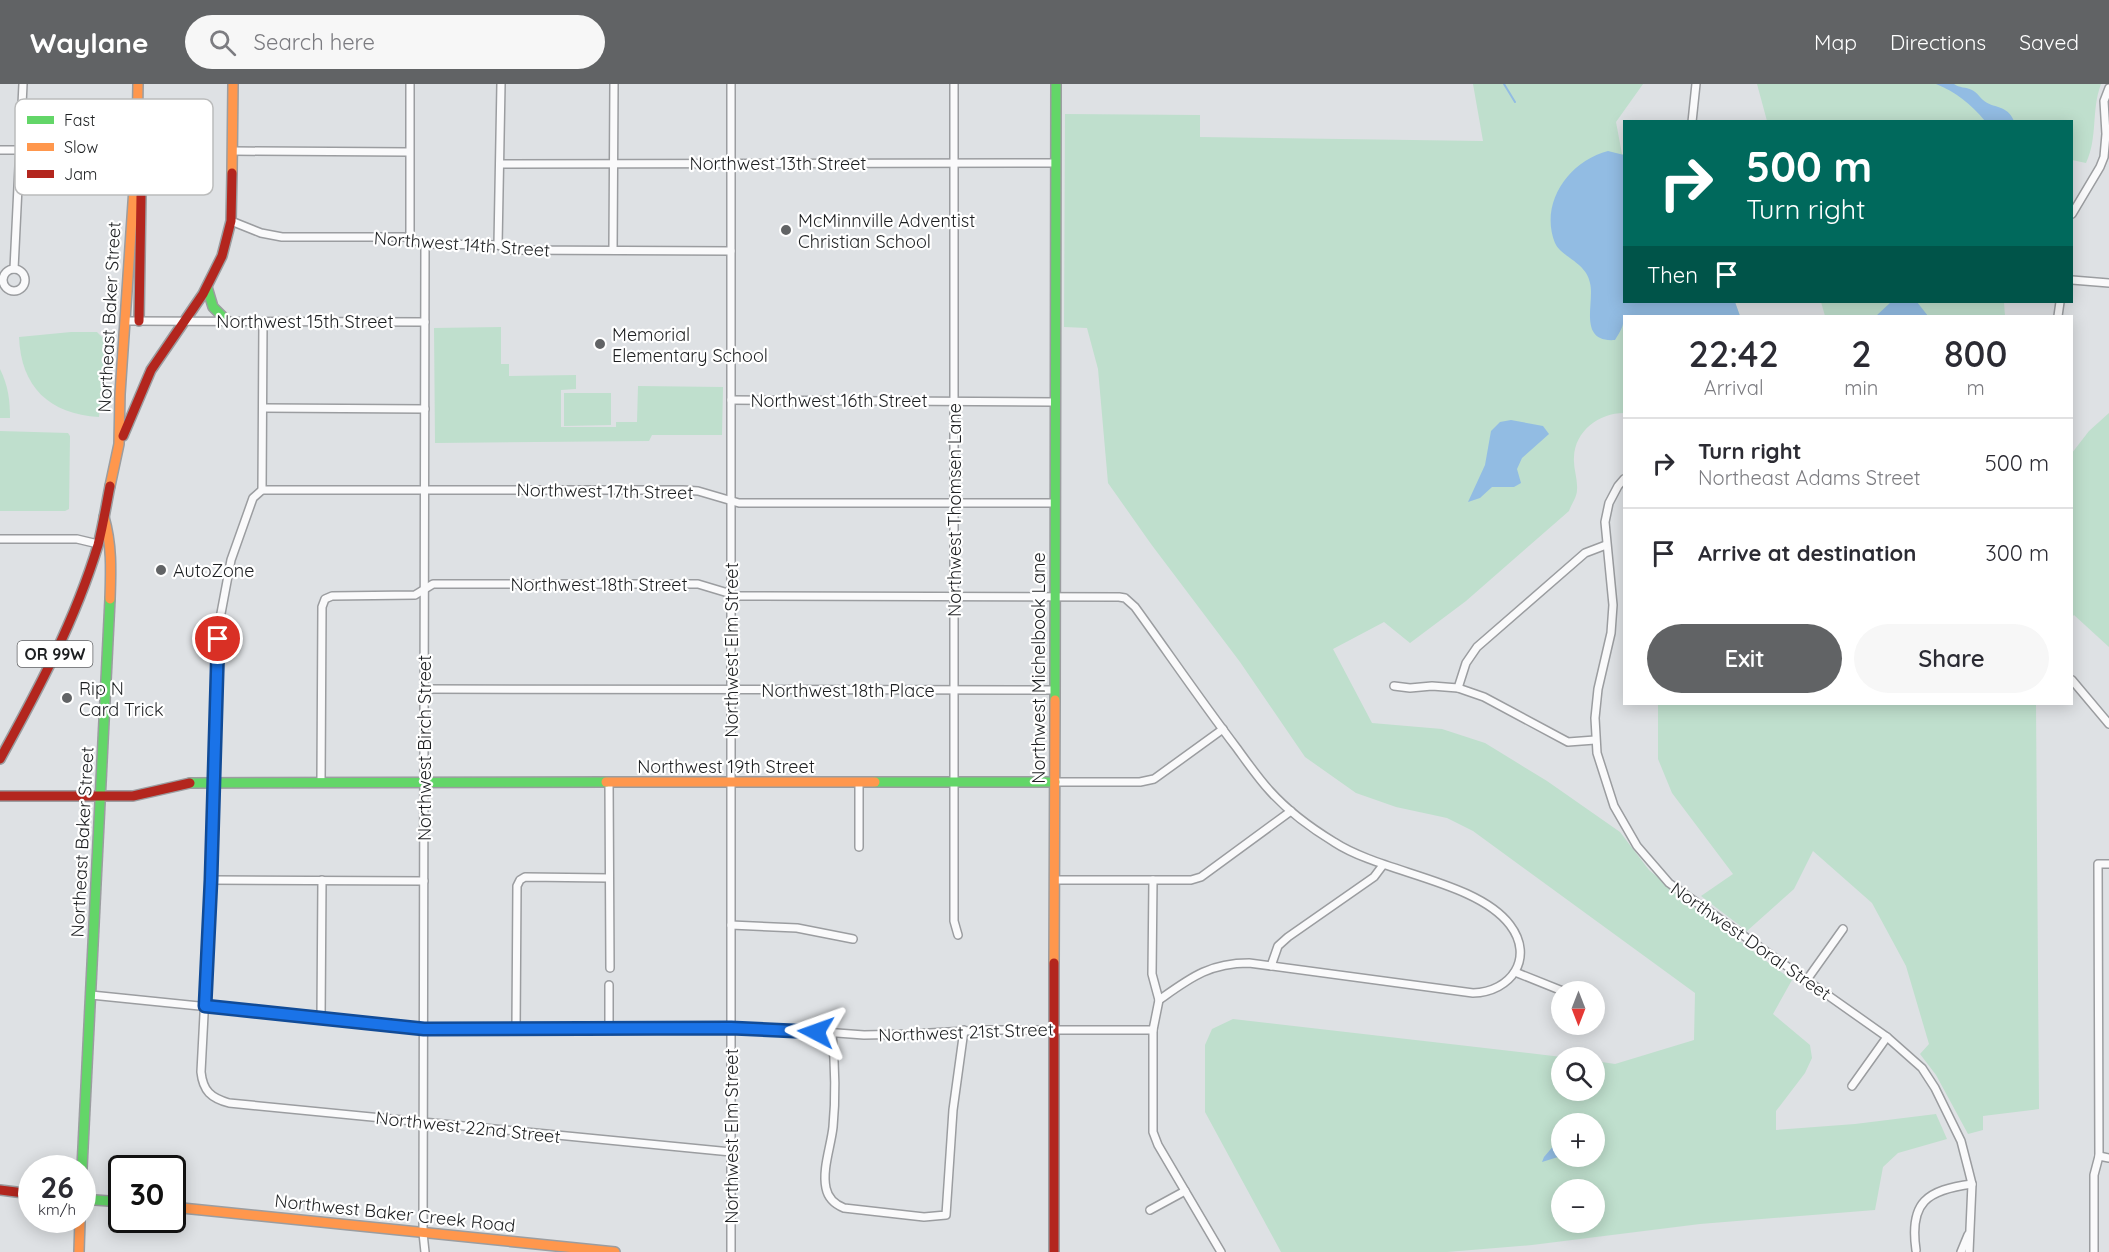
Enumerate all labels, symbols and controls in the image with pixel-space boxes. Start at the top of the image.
search box [185,15,605,69]
text: Waylane [30,25,149,60]
icon: search [206,26,239,59]
text: Search here [254,28,375,56]
text: Map [1814,29,1857,55]
text: Directions [1890,29,1986,55]
text: Saved [2019,29,2079,55]
legend [15,99,213,195]
text: Fast [64,110,95,130]
text: Slow [64,137,98,157]
text: 500 m [1746,140,1872,193]
icon: right [1647,144,1725,222]
street label: Northwest 13th Street [690,152,866,175]
text: Jam [64,164,97,184]
text: Turn right [1746,192,1865,226]
place label: McMinnville Adventist Christian School [798,209,975,253]
street label: Northeast Baker Street [93,221,125,413]
marker: McMinnville Adventist Christian School [779,223,793,237]
street label: Northwest 14th Street [373,226,551,262]
icon: arrive [1710,258,1743,291]
text: Then [1647,261,1698,289]
street label: Northwest 15th Street [216,310,394,333]
place label: Memorial Elementary School [612,323,768,367]
text: 22:42 [1689,331,1779,376]
text: 2 [1851,331,1872,376]
text: 800 [1944,331,2007,376]
marker: Memorial Elementary School [593,337,607,351]
text: Arrival [1704,375,1764,400]
text: min [1844,375,1878,400]
text: m [1967,375,1985,400]
street label: Northwest 16th Street [750,389,928,412]
street label: Northwest Thomsen Lane [943,403,966,617]
text: Turn right [1698,437,1802,465]
icon: right [1647,447,1680,480]
text: 500 m [1985,449,2049,477]
text: Northeast Adams Street [1698,465,1921,490]
street label: Northwest 17th Street [516,478,694,504]
icon: arrive [1647,537,1680,570]
text: Arrive at destination [1698,539,1916,567]
text: 300 m [1985,539,2049,567]
street label: Northwest Michelbook Lane [1027,552,1050,784]
place label: AutoZone [173,559,254,582]
street label: Northwest Elm Street [720,562,743,738]
marker: AutoZone [154,563,168,577]
street label: Northwest 18th Street [510,573,688,596]
pin [192,613,243,664]
icon: arrive [201,622,234,655]
button: Exit [1647,624,1842,693]
button: Share [1854,624,2049,693]
road number: OR 99W [17,641,92,667]
street label: Northwest Birch Street [413,655,436,841]
place label: Rip N Card Trick [79,677,164,721]
street label: Northwest 18th Place [761,679,935,702]
marker: Rip N Card Trick [60,691,74,705]
street label: Northeast Baker Street [66,746,98,938]
street label: Northwest 19th Street [637,755,815,778]
street label: Northwest Doral Street [1666,877,1836,1005]
north arrow [1551,981,1605,1035]
map controls [1551,981,1605,1233]
position arrow [784,1000,848,1064]
street label: Northwest 21st Street [878,1017,1054,1047]
button: search [1551,1047,1605,1101]
street label: Northwest Elm Street [720,1048,743,1224]
street label: Northwest 22nd Street [374,1106,562,1148]
button: + [1551,1113,1605,1167]
speed limit sign: 30 [108,1155,186,1233]
text: 26 [40,1168,74,1206]
button: − [1551,1179,1605,1233]
street label: Northwest Baker Creek Road [273,1189,517,1237]
text: km/h [38,1200,76,1219]

